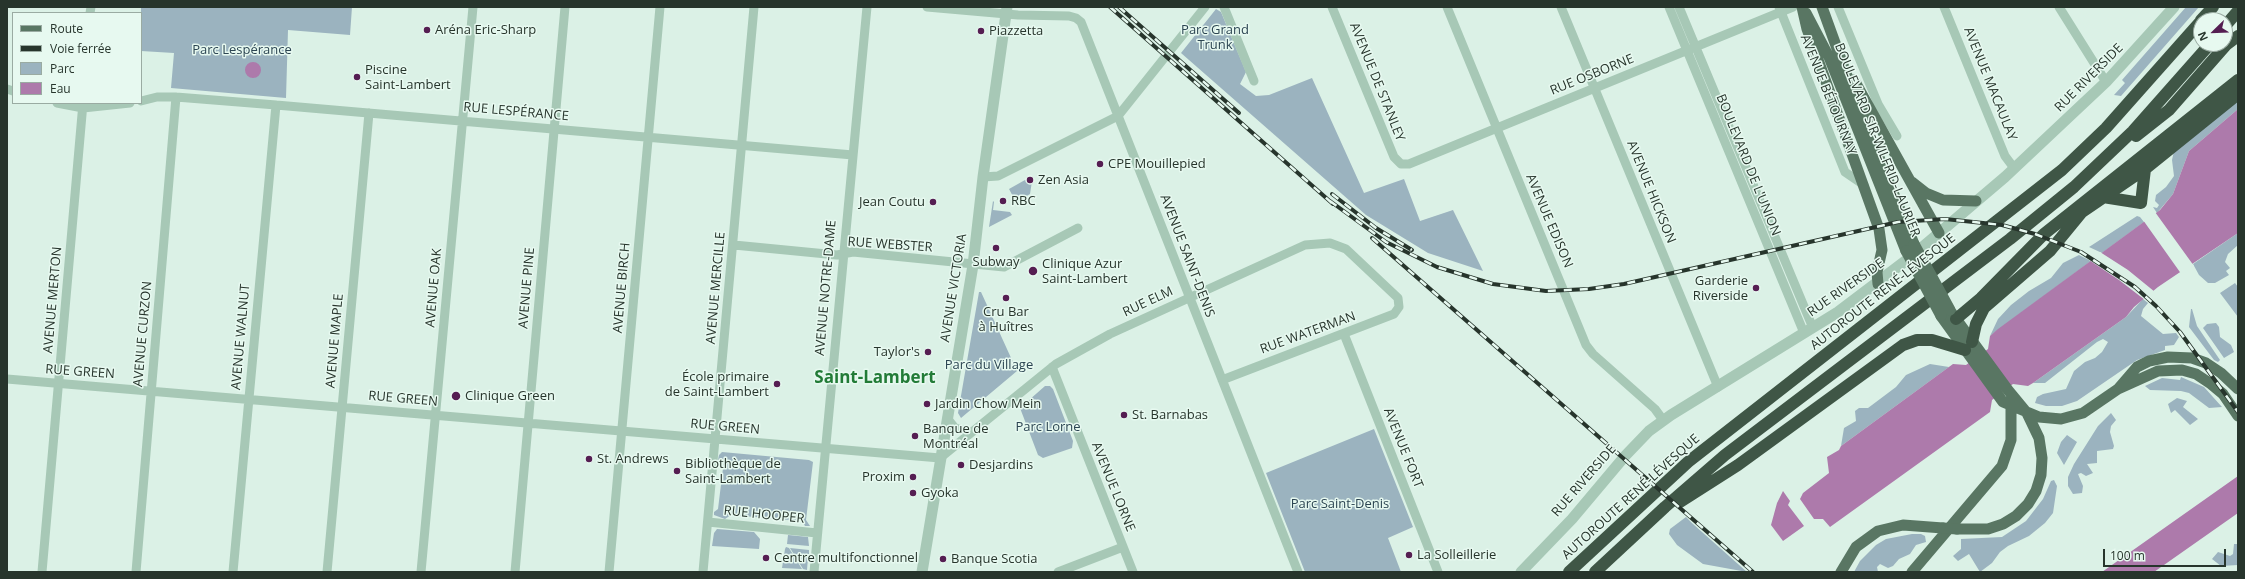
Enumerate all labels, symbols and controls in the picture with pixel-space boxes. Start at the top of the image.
legend [12,12,142,104]
north arrow [2193,12,2233,52]
text: Route [50,20,83,37]
street label: AVENUE DE STANLEY [1346,20,1408,144]
place label: Aréna Eric-Sharp [435,22,536,38]
park label: Parc Grand Trunk [1181,22,1249,53]
place label: Piazzetta [989,23,1043,39]
marker: Aréna Eric-Sharp [422,25,432,35]
street label: AVENUE MACAULAY [1960,25,2020,143]
marker: Piazzetta [976,26,986,36]
text: N [2194,29,2211,44]
street label: AVENUE BÉTOURNAY [1797,32,1859,158]
text: Voie ferrée [50,40,111,57]
street label: BOULEVARD SIR-WILFRID-LAURIER [1831,41,1923,239]
street label: RUE RIVERSIDE [2052,41,2126,115]
park label: Parc Lespérance [192,42,292,58]
street label: RUE OSBORNE [1548,51,1636,99]
text: Parc [50,60,75,77]
place label: Piscine Saint-Lambert [365,62,451,93]
marker: Piscine Saint-Lambert [352,72,362,82]
text: Eau [50,80,71,97]
street label: BOULEVARD DE L'UNION [1712,92,1784,238]
street label: RUE LESPÉRANCE [463,100,569,124]
street label: AVENUE HICKSON [1623,138,1679,246]
place label: CPE Mouillepied [1108,156,1206,172]
marker: CPE Mouillepied [1095,159,1105,169]
place label: Zen Asia [1038,172,1089,188]
street label: AVENUE EDISON [1522,172,1576,270]
marker: Zen Asia [1025,175,1035,185]
street label: AVENUE SAINT-DENIS [1156,192,1218,320]
place label: RBC [1011,193,1036,209]
place label: Jean Coutu [859,194,925,210]
marker: RBC [998,196,1008,206]
marker: Jean Coutu [928,197,938,207]
street label: AVENUE NOTRE-DAME [812,220,840,356]
street label: AVENUE MERCILLE [703,231,729,345]
street label: AUTOROUTE RENÉ-LÉVESQUE [1807,231,1959,353]
street label: AVENUE VICTORIA [938,233,970,343]
street label: RUE WEBSTER [847,234,933,256]
street label: AVENUE BIRCH [610,242,634,334]
marker: Subway [991,243,1001,253]
street label: AVENUE MERTON [41,246,65,354]
street label: AVENUE PINE [516,247,538,329]
street label: AVENUE OAK [423,248,445,328]
place label: Subway [973,254,1019,270]
place label: Clinique Azur Saint-Lambert [1042,256,1128,287]
street label: RUE RIVERSIDE [1805,256,1887,320]
marker: Clinique Azur Saint-Lambert [1027,265,1039,277]
place label: Garderie Riverside [1693,273,1748,304]
street label: AVENUE CURZON [131,280,155,388]
street label: AVENUE WALNUT [229,283,253,391]
marker: Garderie Riverside [1751,283,1761,293]
street label: RUE ELM [1120,284,1176,320]
street label: AVENUE MAPLE [323,293,347,389]
marker: Cru Bar à Huîtres [1001,293,1011,303]
place label: Cru Bar à Huîtres [979,304,1033,335]
street label: RUE WATERMAN [1258,308,1358,358]
place label: Taylor's [874,344,920,360]
marker: Taylor's [923,347,933,357]
park label: Parc du Village [945,357,1033,373]
street label: RUE GREEN [45,362,115,382]
district label: Saint-Lambert [814,368,936,388]
place label: École primaire de Saint-Lambert [665,369,769,400]
marker: École primaire de Saint-Lambert [772,379,782,389]
street label: RUE GREEN [368,388,438,410]
place label: Clinique Green [465,388,555,404]
marker: Clinique Green [450,390,462,402]
place label: Jardin Chow Mein [935,396,1041,412]
marker: Jardin Chow Mein [922,399,932,409]
street label: AVENUE FORT [1380,406,1426,490]
place label: St. Barnabas [1132,407,1208,423]
marker: St. Barnabas [1119,410,1129,420]
street label: RUE GREEN [690,416,760,438]
park label: Parc Lorne [1015,419,1081,435]
place label: Banque de Montréal [923,421,988,452]
marker: Banque de Montréal [910,431,920,441]
street label: AUTOROUTE RENÉ-LÉVESQUE [1559,431,1703,563]
street label: AVENUE LORNE [1088,440,1138,534]
street label: RUE RIVERSIDE [1549,442,1619,520]
place label: St. Andrews [597,451,669,467]
marker: St. Andrews [584,454,594,464]
place label: Bibliothèque de Saint-Lambert [685,456,781,487]
place label: Desjardins [969,457,1033,473]
marker: Desjardins [956,460,966,470]
marker: Bibliothèque de Saint-Lambert [672,466,682,476]
place label: Proxim [862,469,905,485]
marker: Proxim [908,472,918,482]
place label: Gyoka [921,485,959,501]
marker: Gyoka [908,488,918,498]
park label: Parc Saint-Denis [1291,496,1389,512]
street label: RUE HOOPER [723,503,805,527]
scale bar [2105,541,2228,567]
place label: La Solleillerie [1417,547,1496,563]
text: 100 m [2110,547,2145,564]
place label: Centre multifonctionnel [774,550,918,566]
marker: La Solleillerie [1404,550,1414,560]
place label: Banque Scotia [951,551,1038,567]
marker: Centre multifonctionnel [761,553,771,563]
marker: Banque Scotia [938,554,948,564]

